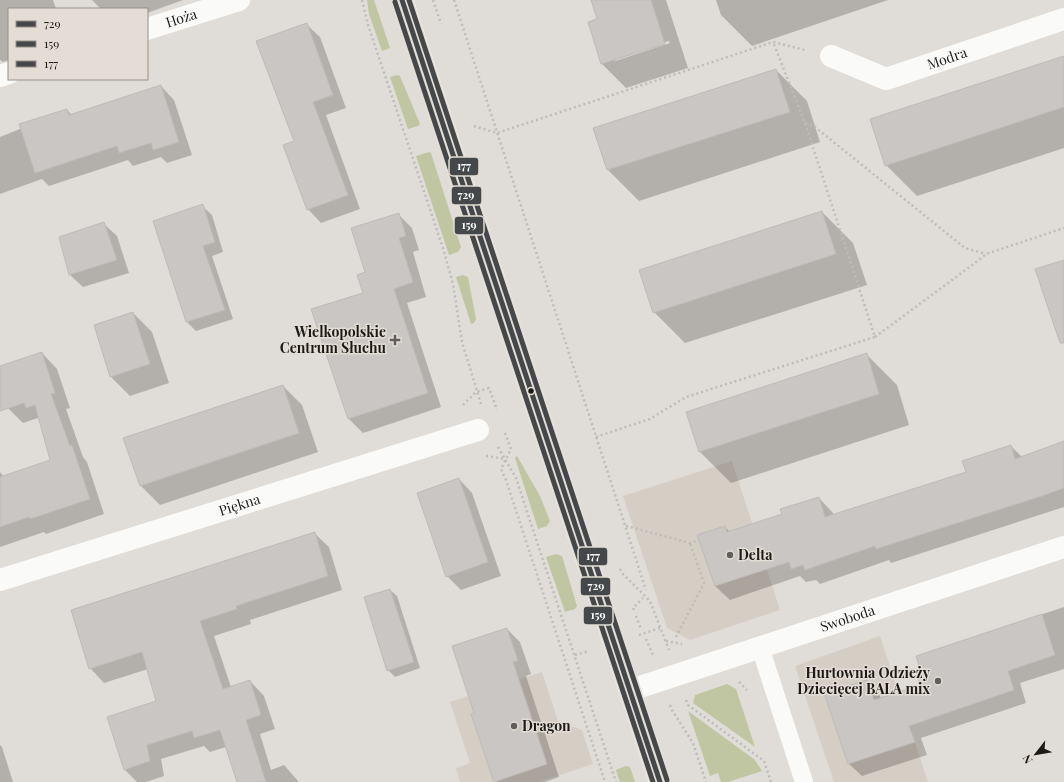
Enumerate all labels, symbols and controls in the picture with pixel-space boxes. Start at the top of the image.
street label: Hoża [163,4,199,32]
legend [8,8,148,80]
text: 729 [44,15,61,31]
text: 159 [44,35,59,51]
street label: Modra [924,42,969,74]
text: 177 [44,55,58,71]
line badge: 177 [449,157,479,176]
text: 177 [457,158,471,173]
line badge: 729 [451,186,482,205]
text: 729 [458,187,474,202]
line badge: 159 [454,216,484,235]
text: 159 [461,217,477,232]
place label: Wielkopolskie Centrum Słuchu [280,322,387,357]
marker: Wielkopolskie Centrum Słuchu [389,334,401,346]
unlabelled marker [526,386,536,396]
street label: Piękna [216,489,262,520]
place label: Delta [738,545,773,564]
line badge: 177 [578,547,608,566]
text: 177 [586,548,600,563]
marker: Delta [725,550,735,560]
line badge: 729 [580,577,611,596]
text: 729 [588,578,604,593]
street label: Swoboda [817,600,877,636]
line badge: 159 [583,606,613,625]
text: 159 [590,607,606,622]
place label: Hurtownia Odzieży Dziecięcej BALA mix [797,663,931,698]
marker: Hurtownia Odzieży Dziecięcej BALA mix [933,676,943,686]
place label: Dragon [522,716,571,735]
marker: Dragon [509,721,519,731]
north arrow [1016,734,1056,774]
text: N [1018,752,1035,767]

